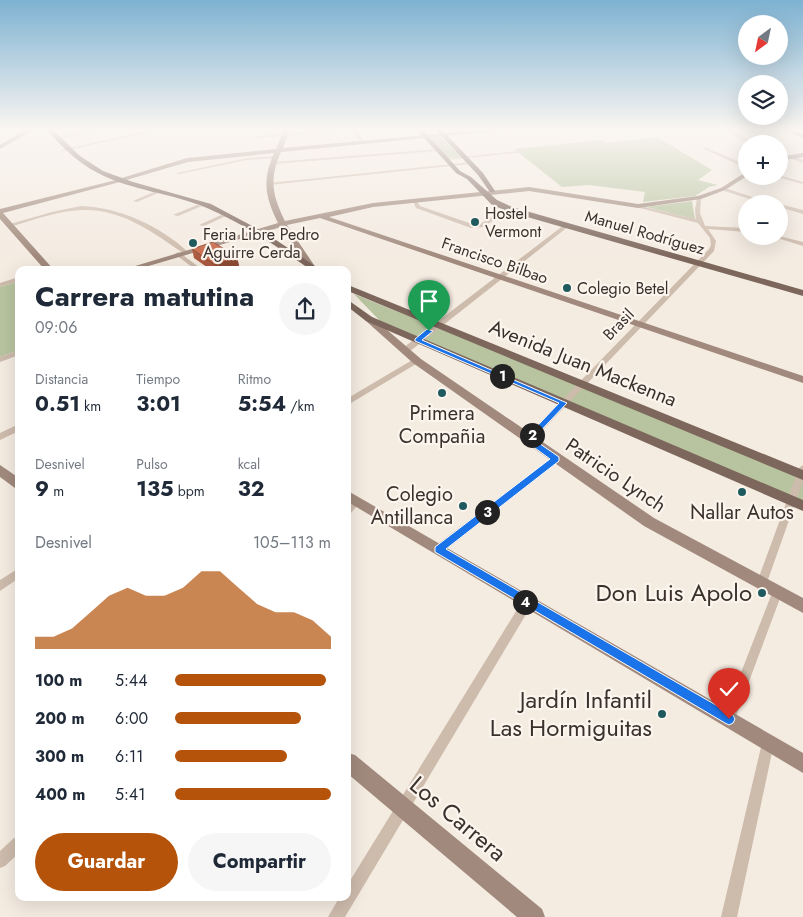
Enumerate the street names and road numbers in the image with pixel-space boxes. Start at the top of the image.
street label: Manuel Rodríguez [582,204,708,261]
street label: Francisco Bilbao [439,232,551,290]
street label: Brasil [597,303,639,345]
street label: Avenida Juan Mackenna [485,313,681,414]
street label: Patricio Lynch [560,431,672,520]
street label: Los Carrera [402,768,514,870]

